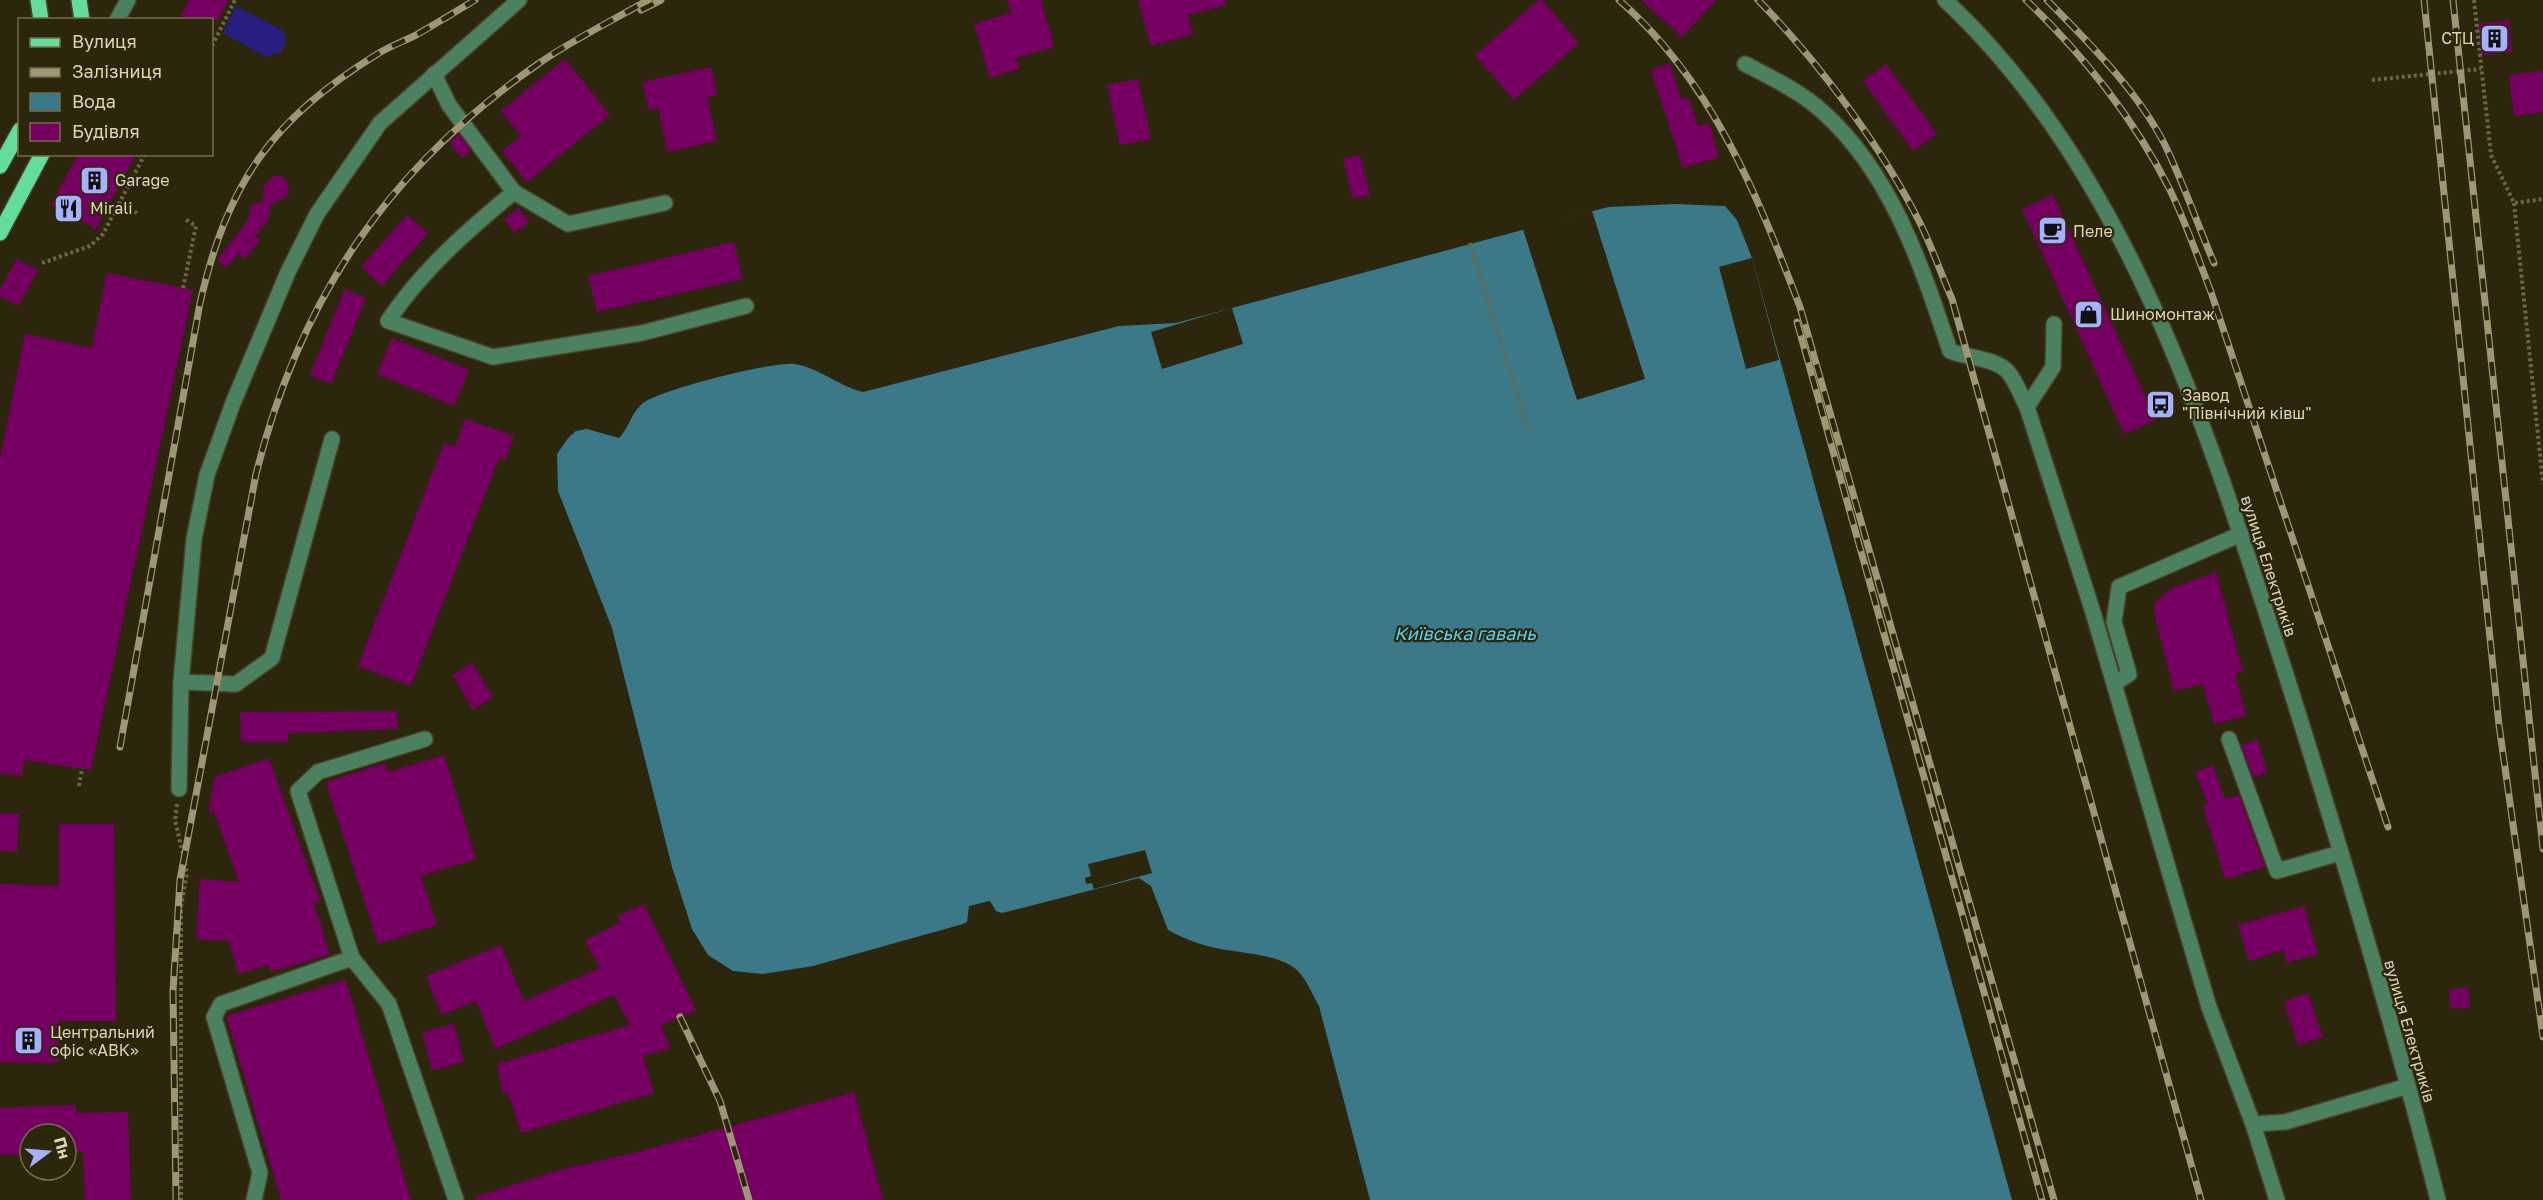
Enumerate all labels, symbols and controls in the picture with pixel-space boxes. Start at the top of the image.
legend [18,18,213,156]
building icon: СТЦ [2479,22,2511,54]
place label: СТЦ [2441,28,2474,48]
text: Вулиця [72,30,137,52]
text: Залізниця [72,60,162,82]
text: Вода [72,90,116,112]
text: Будівля [72,120,140,142]
building icon: Garage [78,164,110,196]
place label: Garage [115,170,170,190]
restaurant icon: Mirali [53,192,85,224]
place label: Mirali [90,198,133,218]
cafe icon: Пеле [2036,215,2068,247]
place label: Пеле [2073,221,2113,241]
shop icon: Шиномонтаж [2073,298,2105,330]
place label: Шиномонтаж [2110,304,2215,324]
place label: Завод "Північний кiвш" [2182,385,2312,423]
bus stop icon: Завод "Північний кiвш" [2145,388,2177,420]
street label: вулиця Електриків [2237,493,2301,639]
water label: Київська гавань [1394,622,1536,644]
street label: вулиця Електриків [2380,957,2440,1105]
place label: Центральний офіс «АВК» [50,1022,155,1060]
building icon: Центральний офіс «АВК» [13,1025,45,1057]
north arrow [18,1122,78,1182]
text: Пн [50,1135,75,1161]

